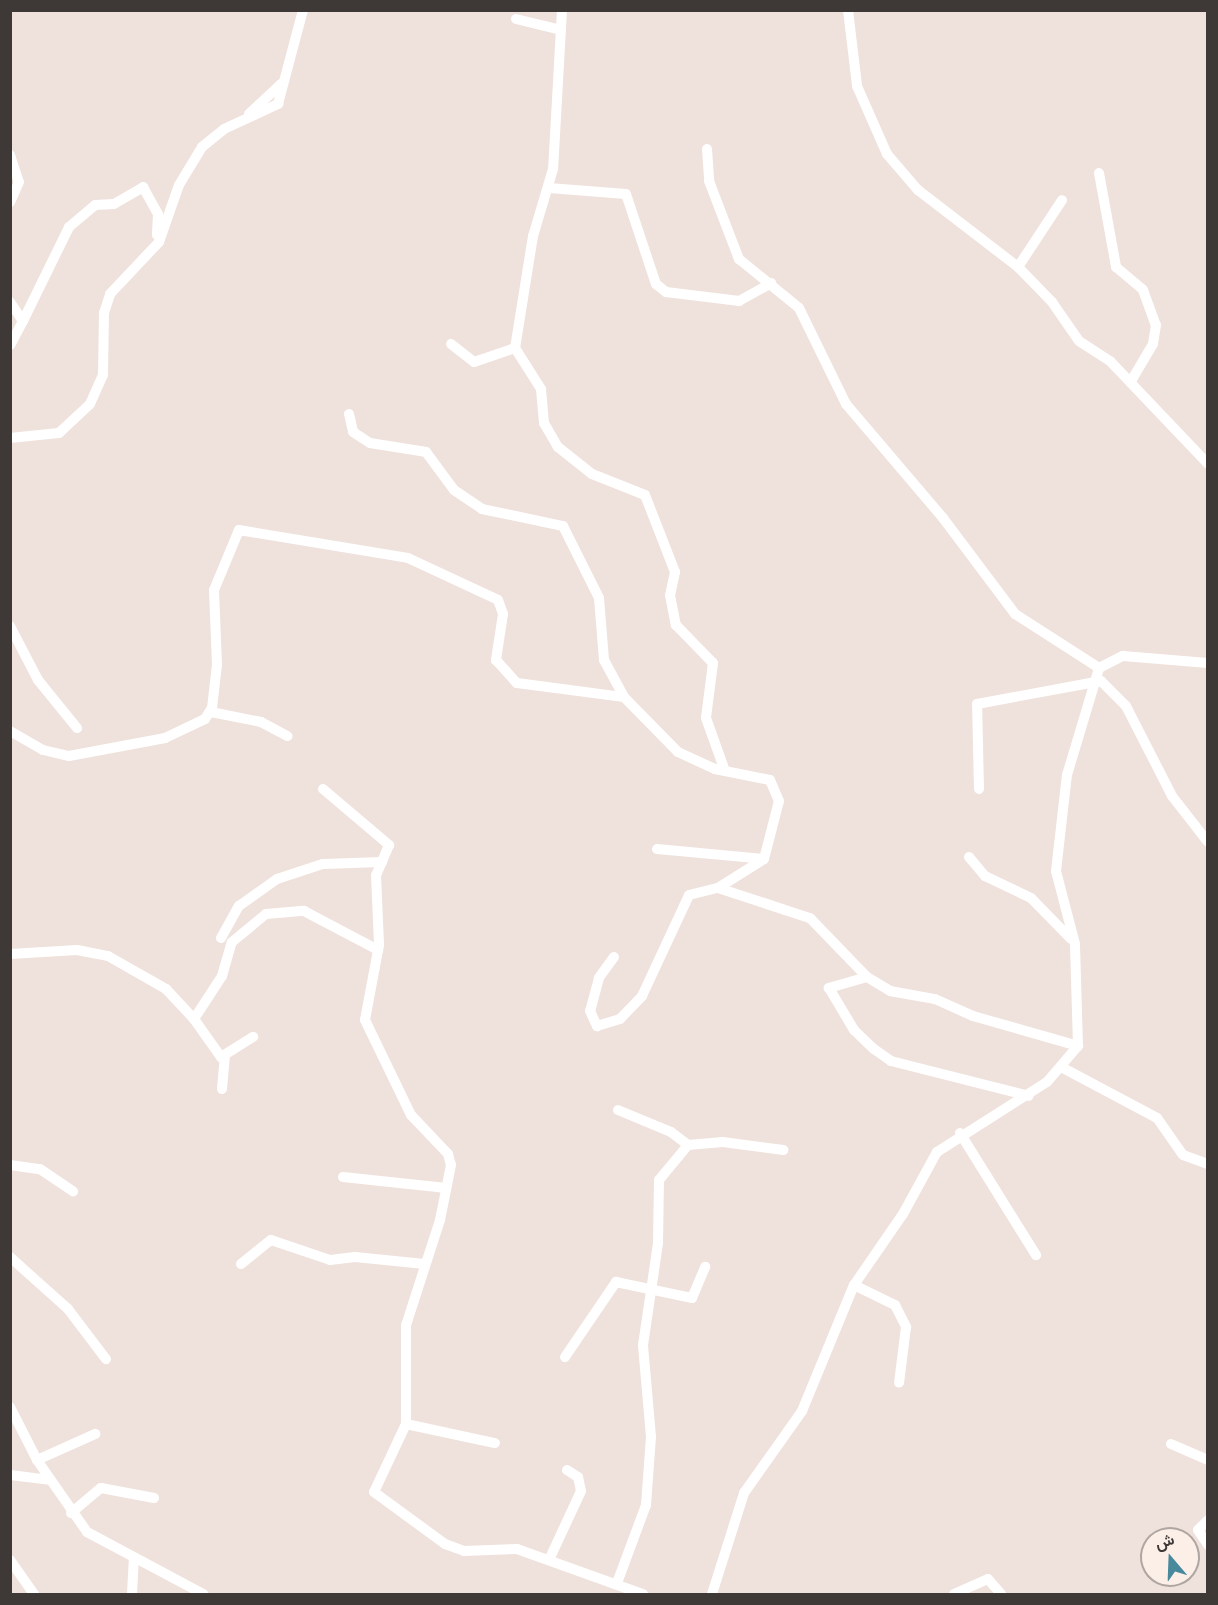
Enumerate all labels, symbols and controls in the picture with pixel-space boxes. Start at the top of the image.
north arrow [1140,1527,1200,1587]
text: ش [1152,1529,1177,1554]

